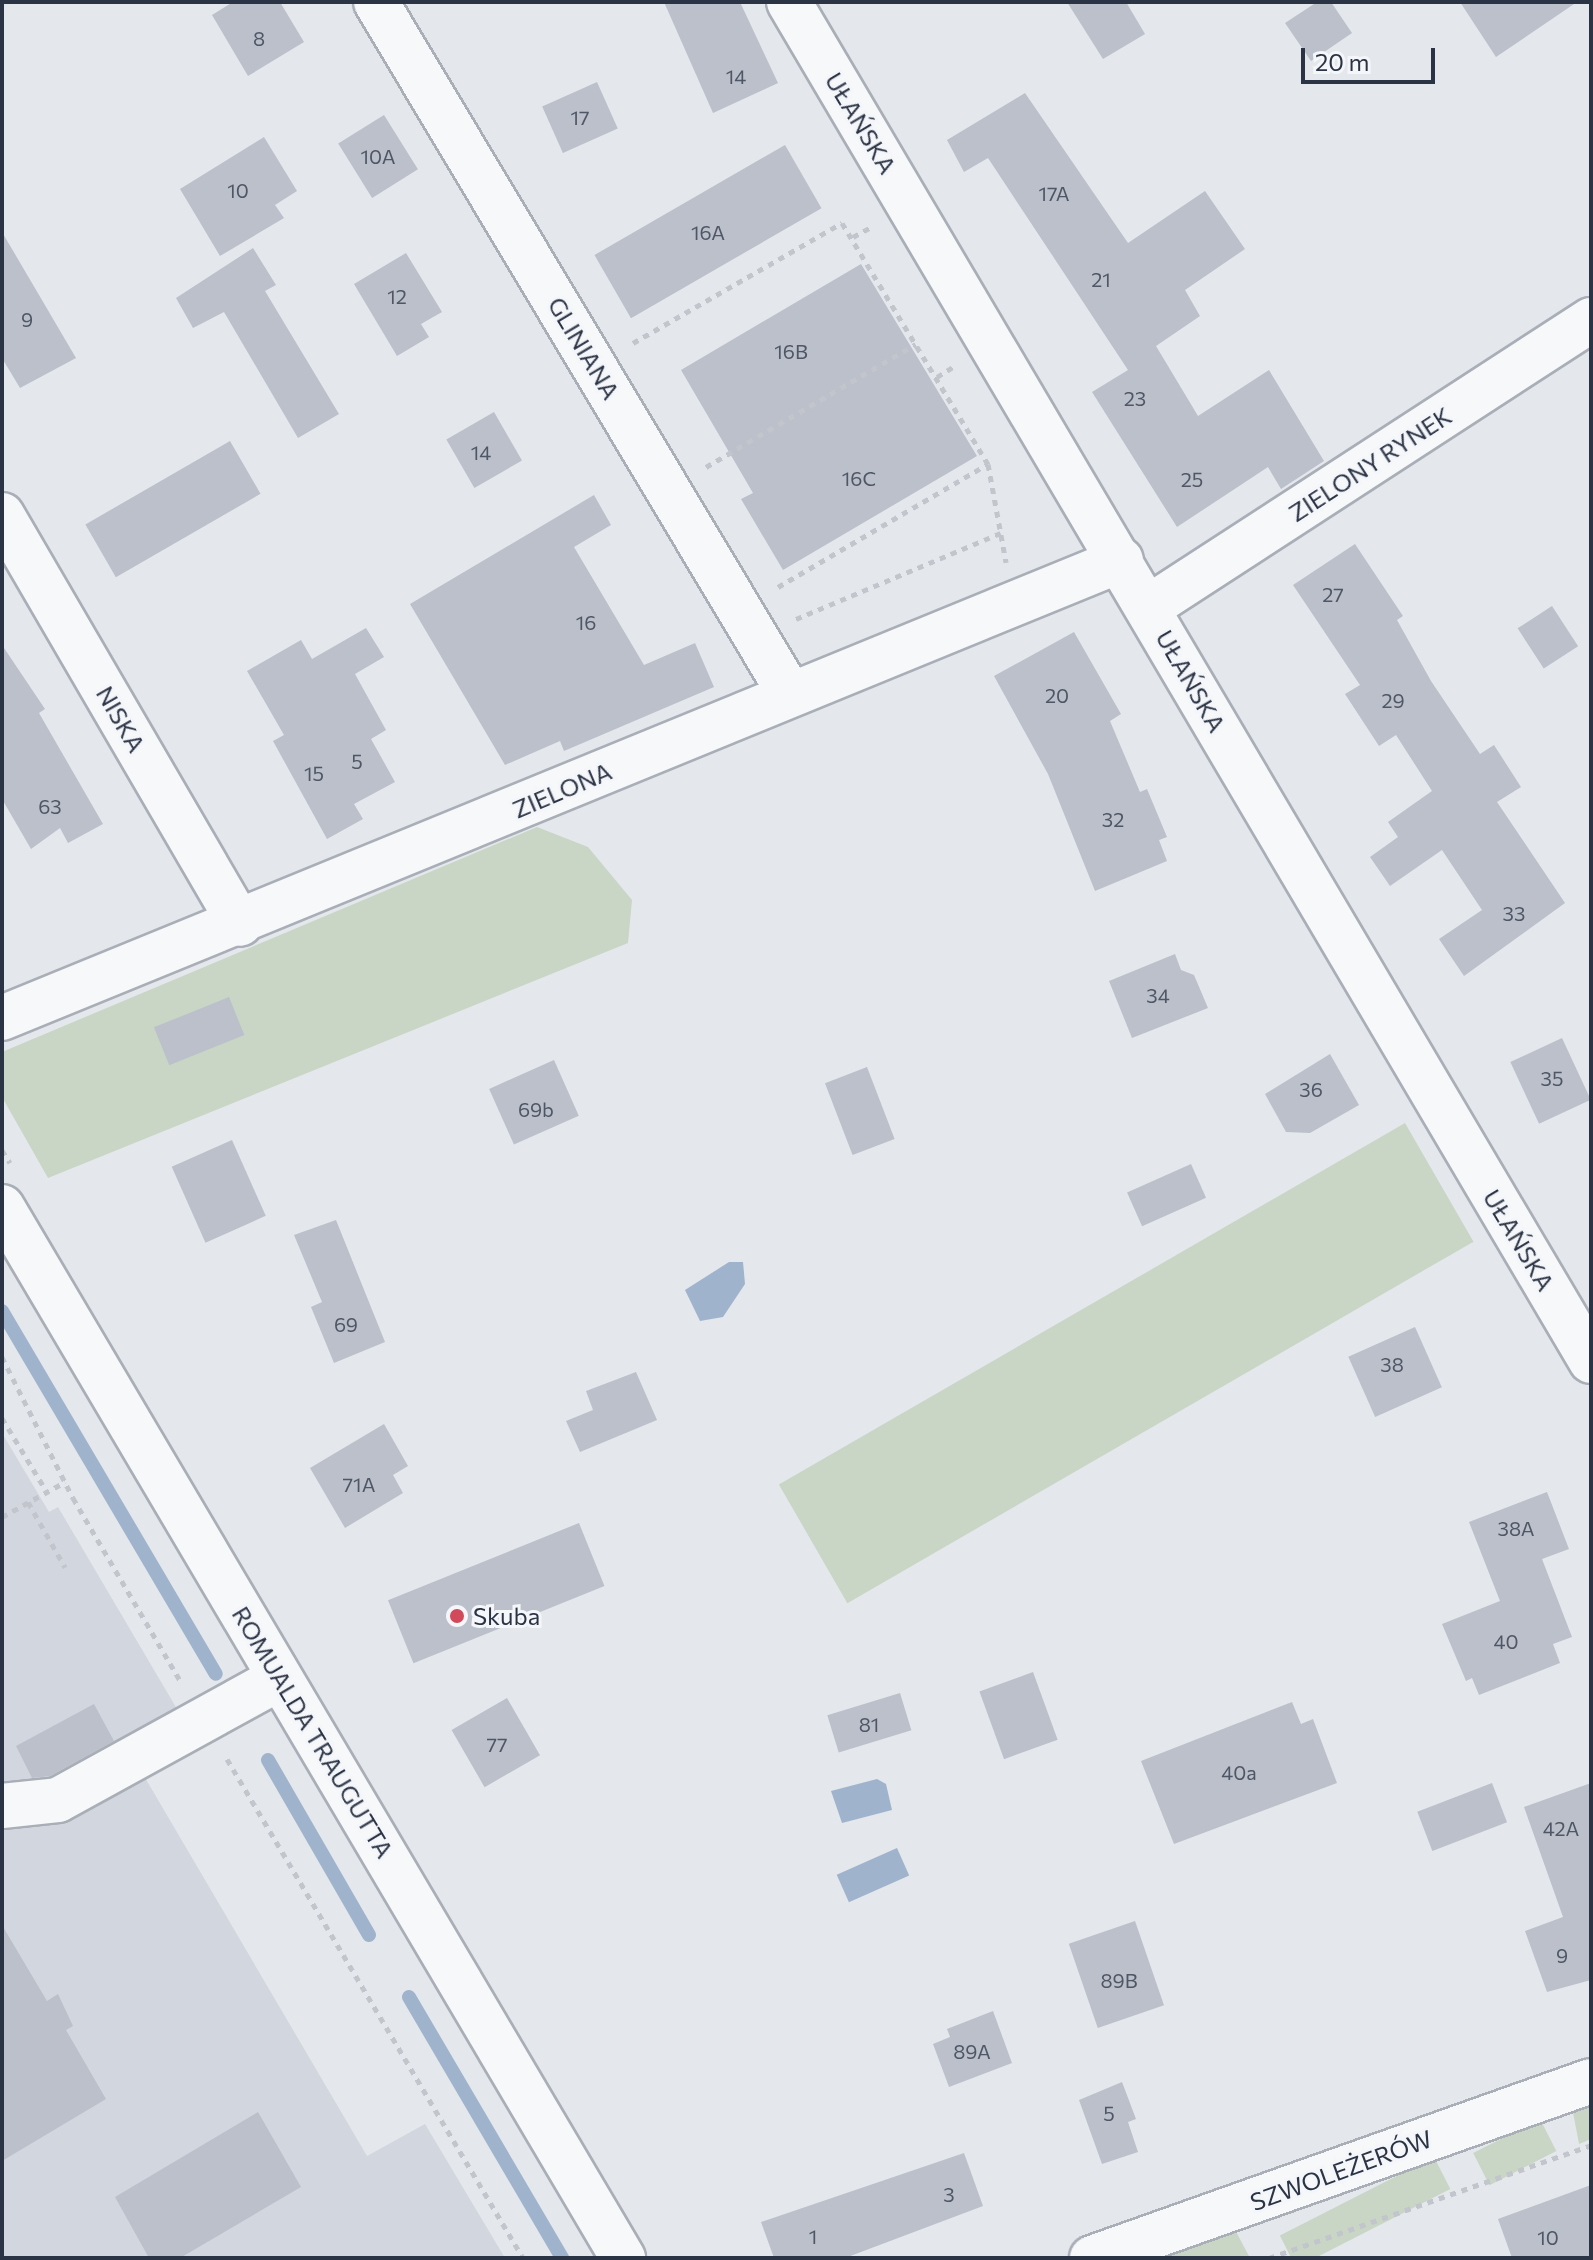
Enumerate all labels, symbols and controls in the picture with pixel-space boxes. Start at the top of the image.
house number: 8 [253,26,265,50]
scale bar [1305,32,1439,82]
text: 20 m [1315,47,1369,76]
house number: 14 [726,64,746,88]
street label: UŁAŃSKA [820,67,902,179]
house number: 17 [570,105,590,129]
house number: 10A [361,144,395,168]
house number: 10 [227,178,249,202]
house number: 17A [1038,181,1070,205]
house number: 16A [691,220,725,244]
house number: 21 [1091,267,1111,291]
house number: 12 [387,284,407,308]
street label: GLINIANA [542,292,626,404]
house number: 9 [21,307,33,331]
house number: 16B [774,339,808,363]
house number: 23 [1124,386,1146,410]
street label: ZIELONY RYNEK [1283,401,1457,527]
house number: 14 [471,440,491,464]
house number: 16C [842,466,876,490]
house number: 25 [1181,467,1203,491]
house number: 27 [1322,582,1344,606]
house number: 16 [576,610,596,634]
street label: UŁAŃSKA [1150,625,1232,737]
street label: NISKA [91,681,151,757]
house number: 20 [1045,683,1069,707]
house number: 29 [1381,688,1405,712]
house number: 5 [351,749,363,773]
street label: ZIELONA [508,756,616,824]
house number: 15 [304,761,324,785]
house number: 63 [38,794,62,818]
house number: 32 [1102,807,1124,831]
house number: 33 [1503,901,1525,925]
house number: 34 [1146,983,1170,1007]
house number: 35 [1541,1066,1563,1090]
house number: 36 [1299,1077,1323,1101]
house number: 69b [518,1097,554,1121]
street label: UŁAŃSKA [1478,1184,1560,1296]
house number: 69 [334,1312,358,1336]
house number: 38 [1380,1352,1404,1376]
house number: 71A [343,1472,375,1496]
house number: 38A [1498,1516,1534,1540]
street label: ROMUALDA TRAUGUTTA [226,1601,400,1863]
place label: Skuba [473,1602,540,1630]
marker: Skuba [448,1607,466,1625]
house number: 40 [1493,1629,1519,1653]
house number: 81 [859,1712,879,1736]
house number: 77 [486,1732,508,1756]
house number: 40a [1221,1760,1257,1784]
house number: 42A [1543,1816,1579,1840]
house number: 9 [1556,1943,1568,1967]
house number: 89B [1100,1968,1138,1992]
house number: 89A [953,2039,991,2063]
house number: 5 [1103,2101,1115,2125]
street label: SZWOLEŻERÓW [1246,2124,1436,2216]
house number: 3 [943,2182,955,2206]
house number: 1 [809,2224,817,2248]
house number: 10 [1537,2225,1559,2249]

